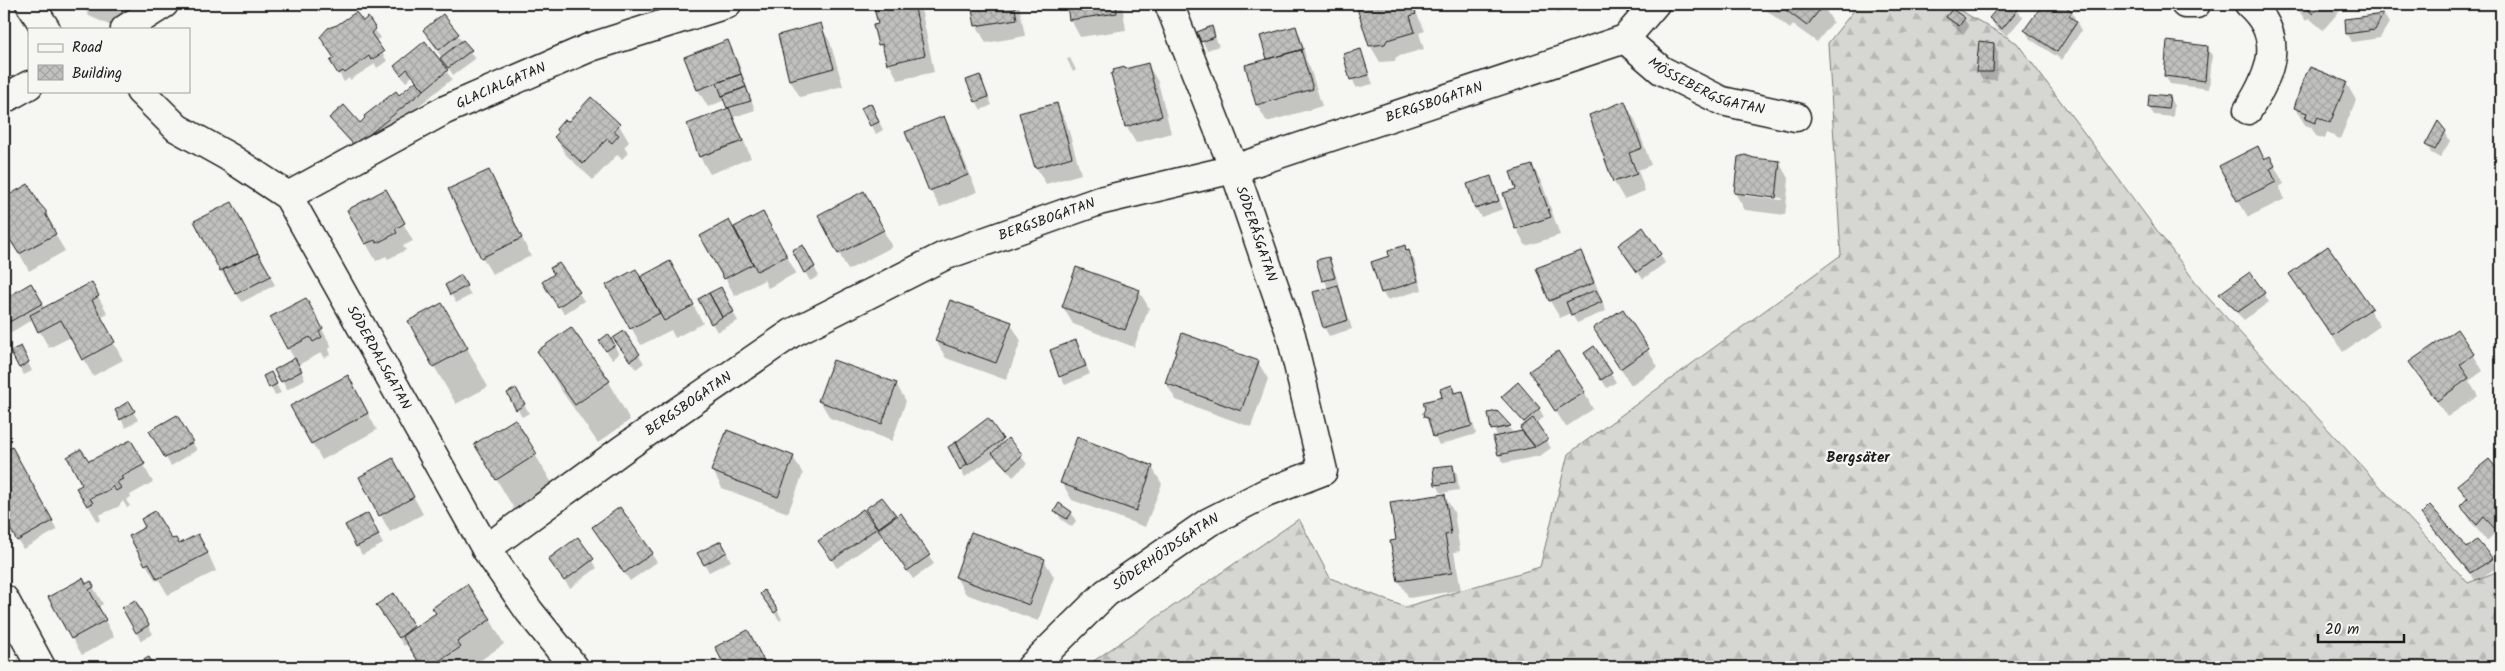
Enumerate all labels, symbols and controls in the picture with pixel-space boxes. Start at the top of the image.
legend [28,28,190,92]
text: Road [72,36,103,60]
street label: MÖSSEBERGSGATAN [1643,52,1767,121]
street label: GLACIALGATAN [452,56,550,115]
text: Building [72,62,122,86]
street label: BERGSBOGATAN [1382,76,1486,129]
street label: SÖDERÅSGATAN [1229,183,1283,285]
street label: BERGSBOGATAN [995,192,1099,247]
street label: SÖDERDALSGATAN [341,301,417,414]
street label: BERGSBOGATAN [640,366,737,442]
district label: Bergsäter [1826,446,1890,470]
street label: SÖDERHÖJDSGATAN [1108,507,1223,596]
scale bar [2318,611,2404,643]
text: 20 m [2325,618,2359,642]

